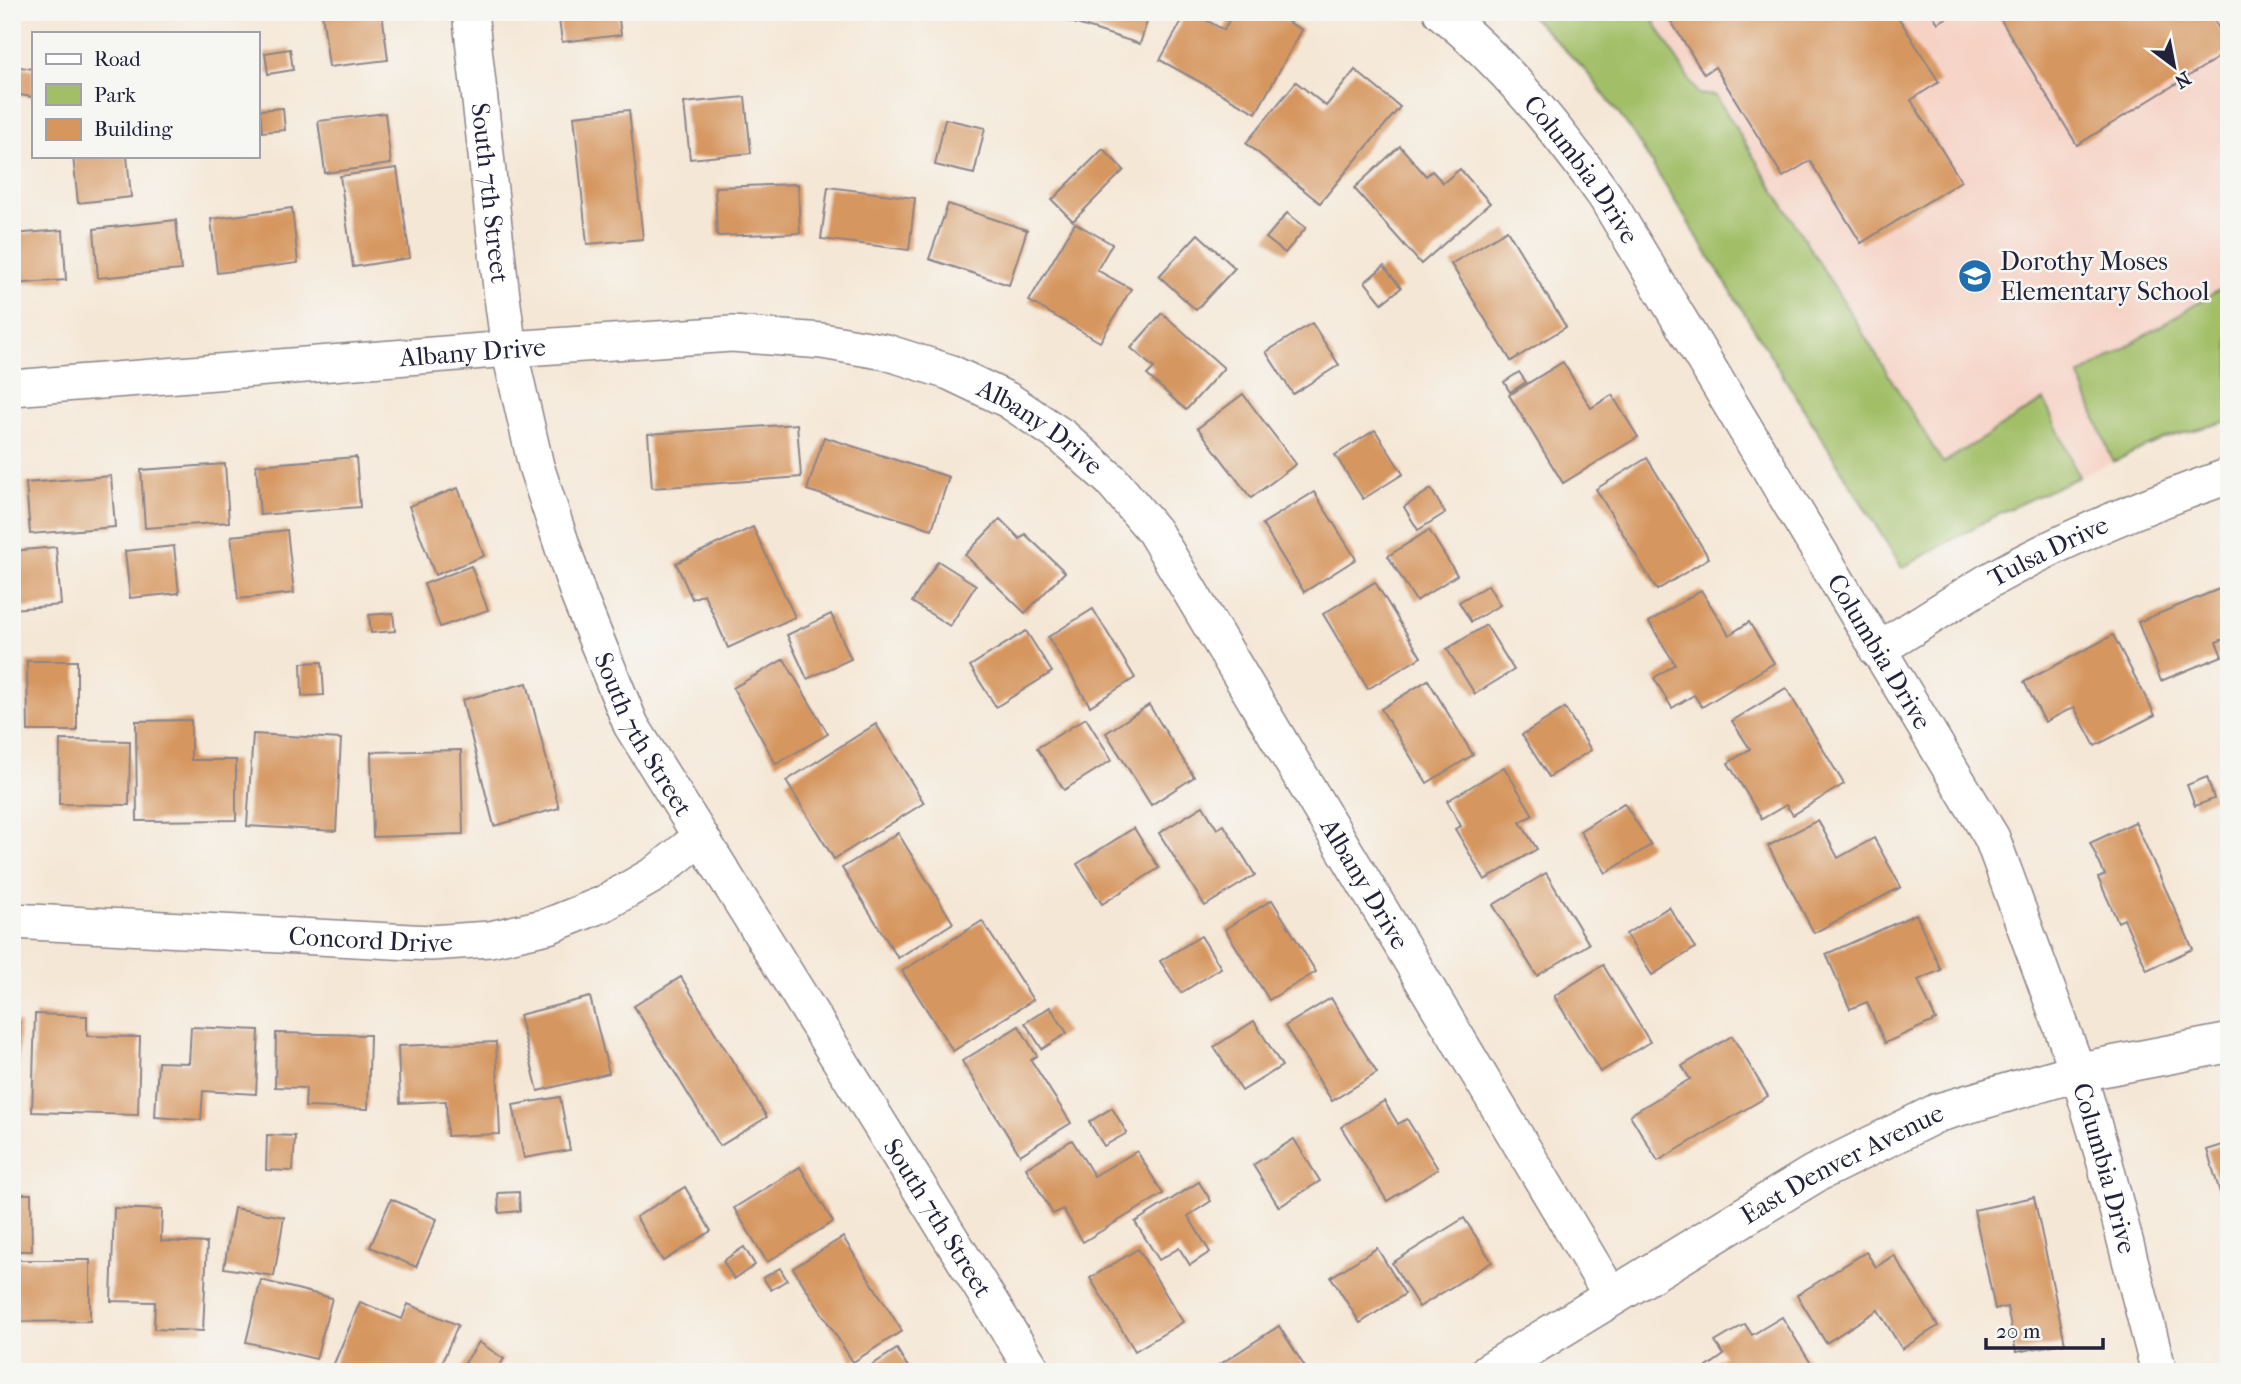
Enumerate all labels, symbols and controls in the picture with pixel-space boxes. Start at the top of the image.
legend [32,32,259,158]
north arrow [2140,32,2210,102]
text: Road [94,47,141,71]
text: N [2170,66,2194,93]
text: Park [94,83,136,107]
street label: Columbia Drive [1517,89,1645,250]
street label: South 7th Street [464,101,515,285]
text: Building [94,117,173,141]
place label: Dorothy Moses Elementary School [2000,246,2209,307]
school or university icon: Dorothy Moses Elementary School [1956,257,1994,295]
street label: Albany Drive [397,332,547,374]
street label: Albany Drive [971,372,1109,481]
street label: Tulsa Drive [1983,509,2113,594]
street label: Columbia Drive [1820,568,1938,735]
street label: South 7th Street [587,648,699,823]
street label: Albany Drive [1313,812,1415,955]
street label: Concord Drive [288,921,454,959]
street label: Columbia Drive [2066,1079,2143,1257]
street label: East Denver Avenue [1735,1097,1949,1231]
street label: South 7th Street [877,1133,999,1304]
scale bar [1986,1307,2103,1351]
text: 20 m [1996,1319,2041,1343]

